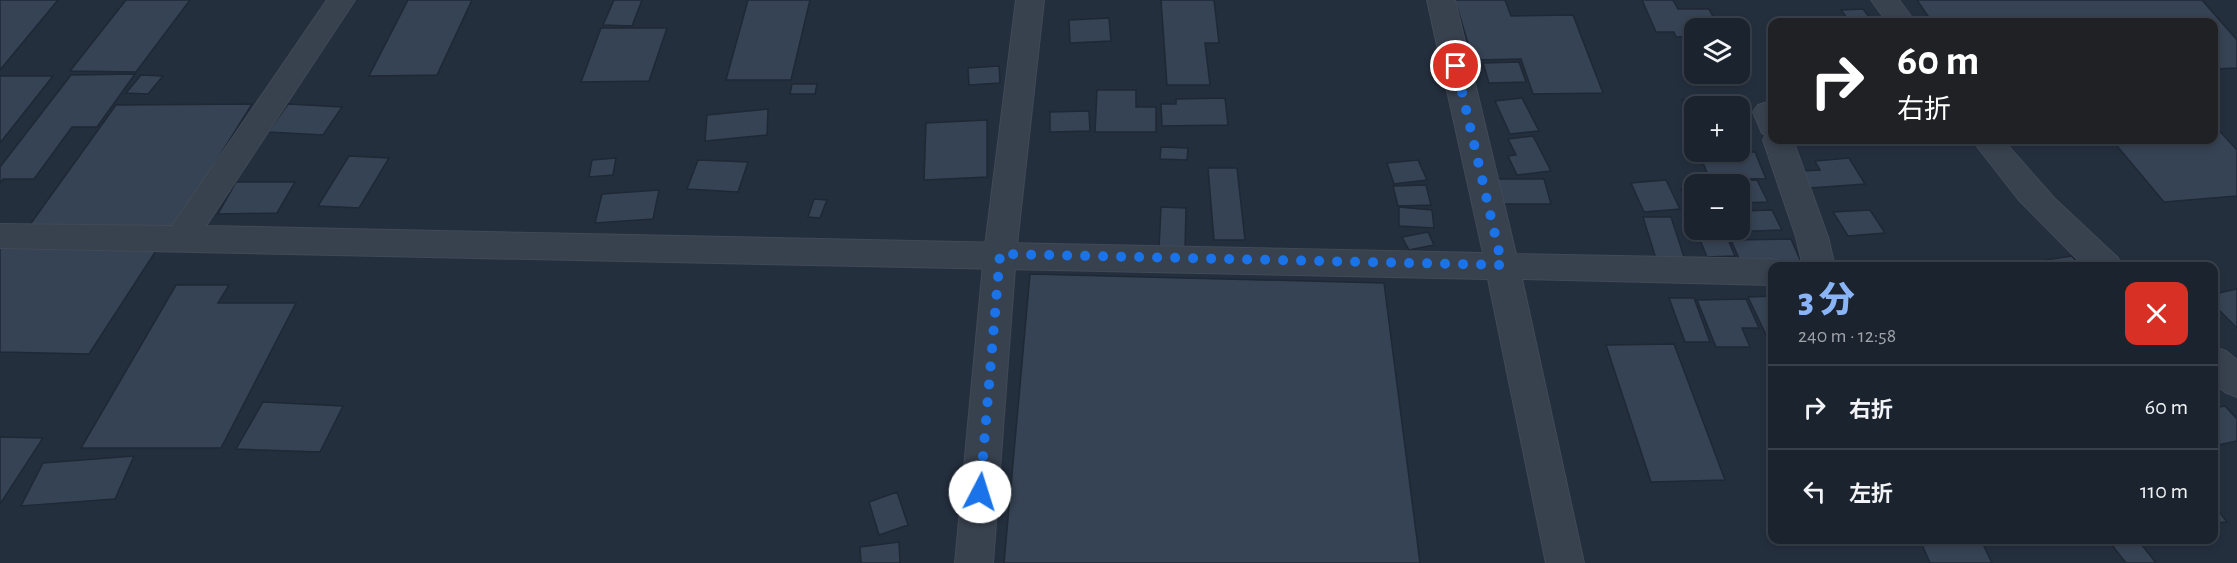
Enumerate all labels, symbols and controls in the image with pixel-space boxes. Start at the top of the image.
map controls [1684,18,1750,240]
button: layers [1684,18,1750,84]
pin [1430,40,1481,91]
text: 60 m [1897,40,1979,82]
icon: right [1798,42,1876,120]
icon: arrive [1439,49,1472,82]
button: + [1684,96,1750,162]
text: 右折 [1897,96,1951,123]
button: − [1684,174,1750,240]
button: close [2125,282,2188,345]
text: 3 分 [1798,283,1855,319]
text: 240 m · 12:58 [1798,326,1896,346]
icon: right [1798,391,1831,424]
text: 60 m [2145,396,2188,418]
text: 右折 [1849,399,1893,421]
position arrow [948,460,1012,524]
icon: left [1798,475,1831,508]
text: 110 m [2140,480,2188,502]
text: 左折 [1849,483,1893,505]

